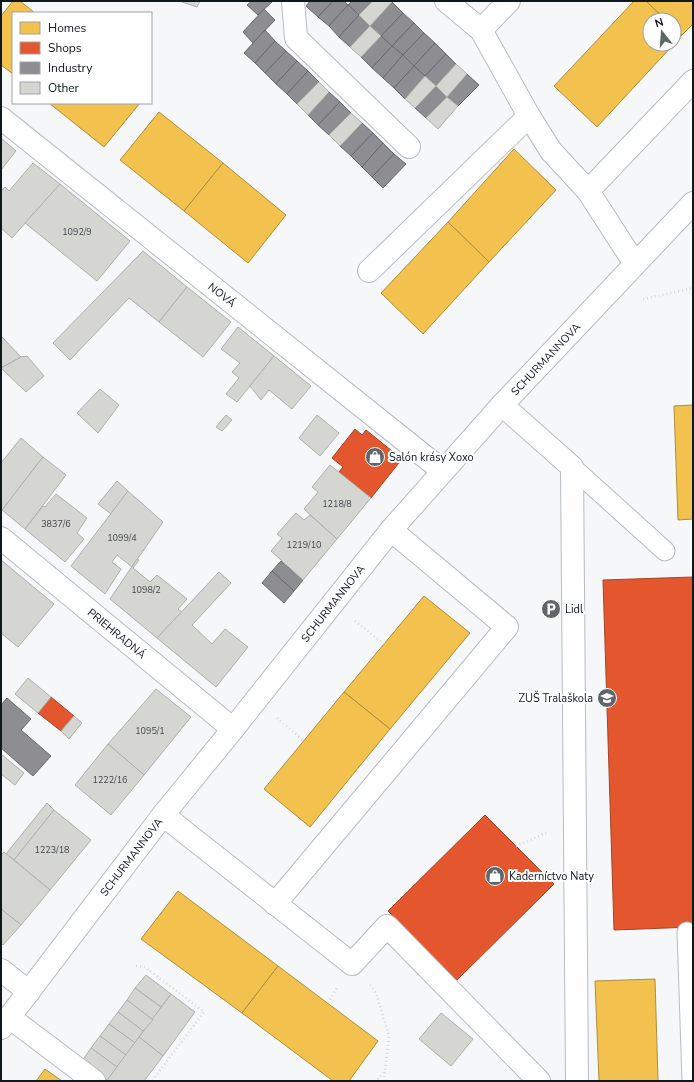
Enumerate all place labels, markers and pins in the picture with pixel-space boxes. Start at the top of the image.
shop icon: Salón krásy Xoxo [364,446,386,468]
place label: Salón krásy Xoxo [389,450,474,465]
parking icon: Lidl [540,598,562,620]
place label: Lidl [565,602,584,617]
school or university icon: ZUŠ Tralaškola [596,687,618,709]
place label: ZUŠ Tralaškola [518,690,593,706]
shop icon: Kaderníctvo Naty [484,865,506,887]
place label: Kaderníctvo Naty [509,869,594,884]

